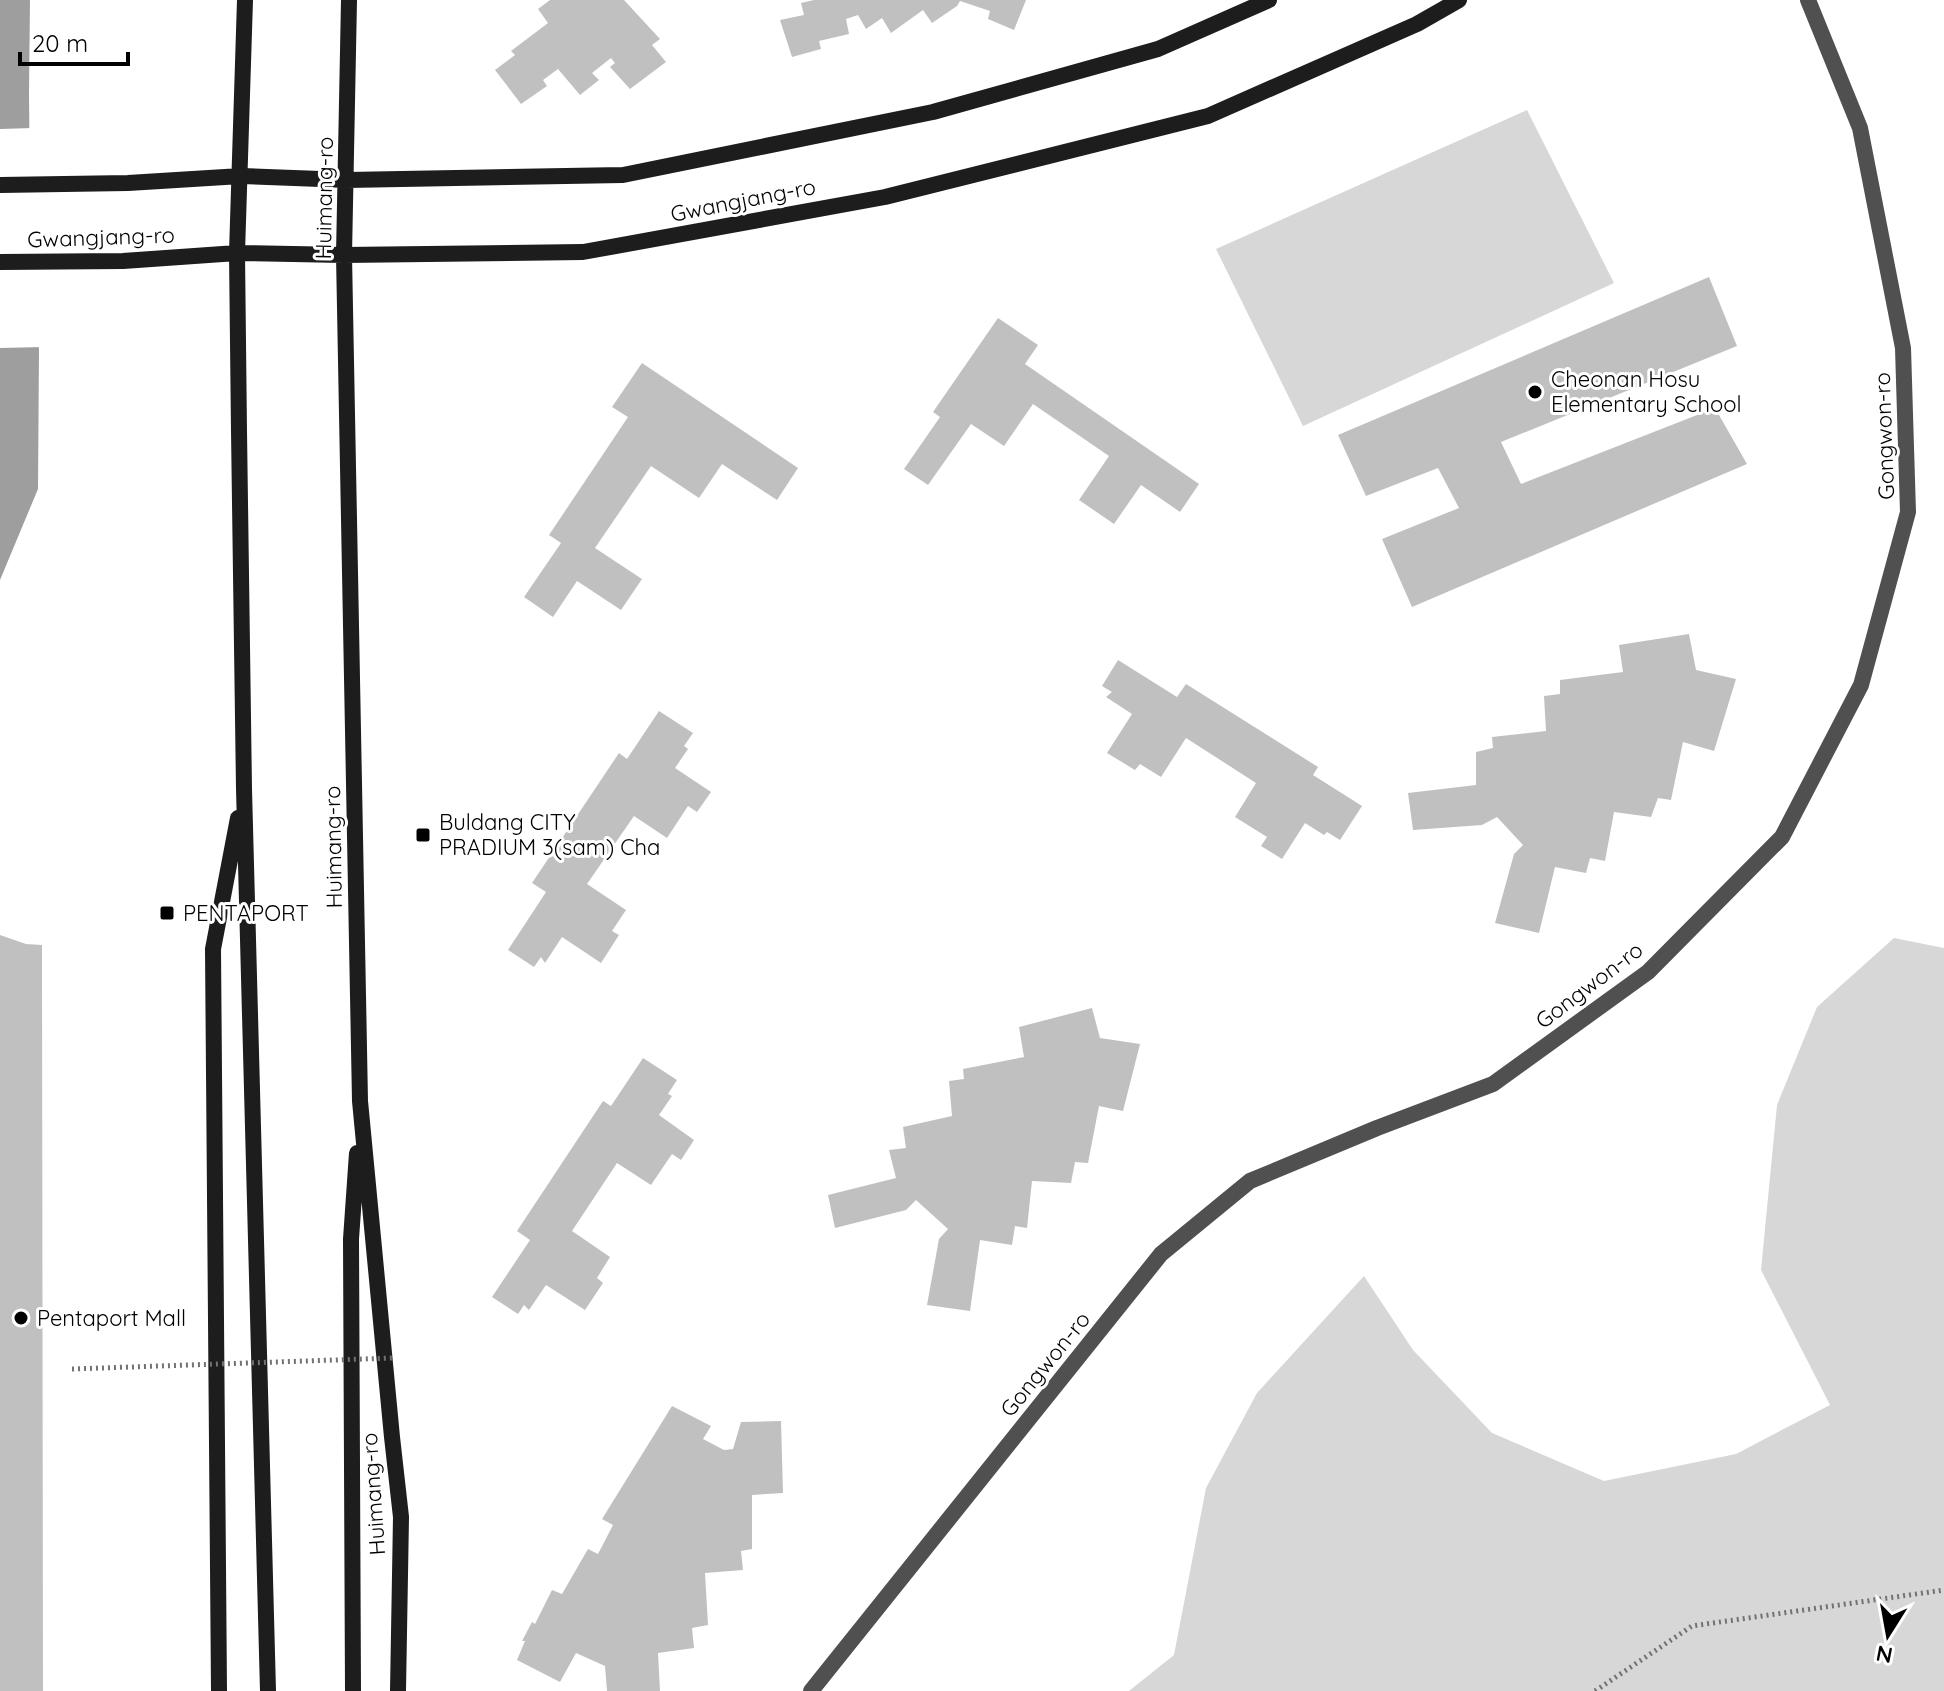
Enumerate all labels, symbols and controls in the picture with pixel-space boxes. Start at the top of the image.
scale bar [20,16,128,66]
text: 20 m [32,28,88,58]
street label: Huimang-ro [309,136,339,260]
street label: Gwangjang-ro [668,172,818,228]
street label: Gwangjang-ro [27,220,175,254]
place label: Cheonan Hosu Elementary School [1551,365,1742,418]
street label: Gongwon-ro [1868,372,1900,500]
marker: Cheonan Hosu Elementary School [1526,383,1544,401]
street label: Huimang-ro [318,785,348,909]
place label: Buldang CITY PRADIUM 3(sam) Cha [439,808,660,861]
marker: Buldang CITY PRADIUM 3(sam) Cha [414,826,432,844]
place label: PENTAPORT [183,899,309,927]
marker: PENTAPORT [158,904,176,922]
street label: Gongwon-ro [1530,935,1648,1035]
place label: Pentaport Mall [37,1304,186,1332]
street label: Gongwon-ro [994,1306,1096,1422]
marker: Pentaport Mall [12,1309,30,1327]
street label: Huimang-ro [355,1432,391,1556]
north arrow [1848,1595,1928,1675]
text: N [1874,1639,1895,1670]

